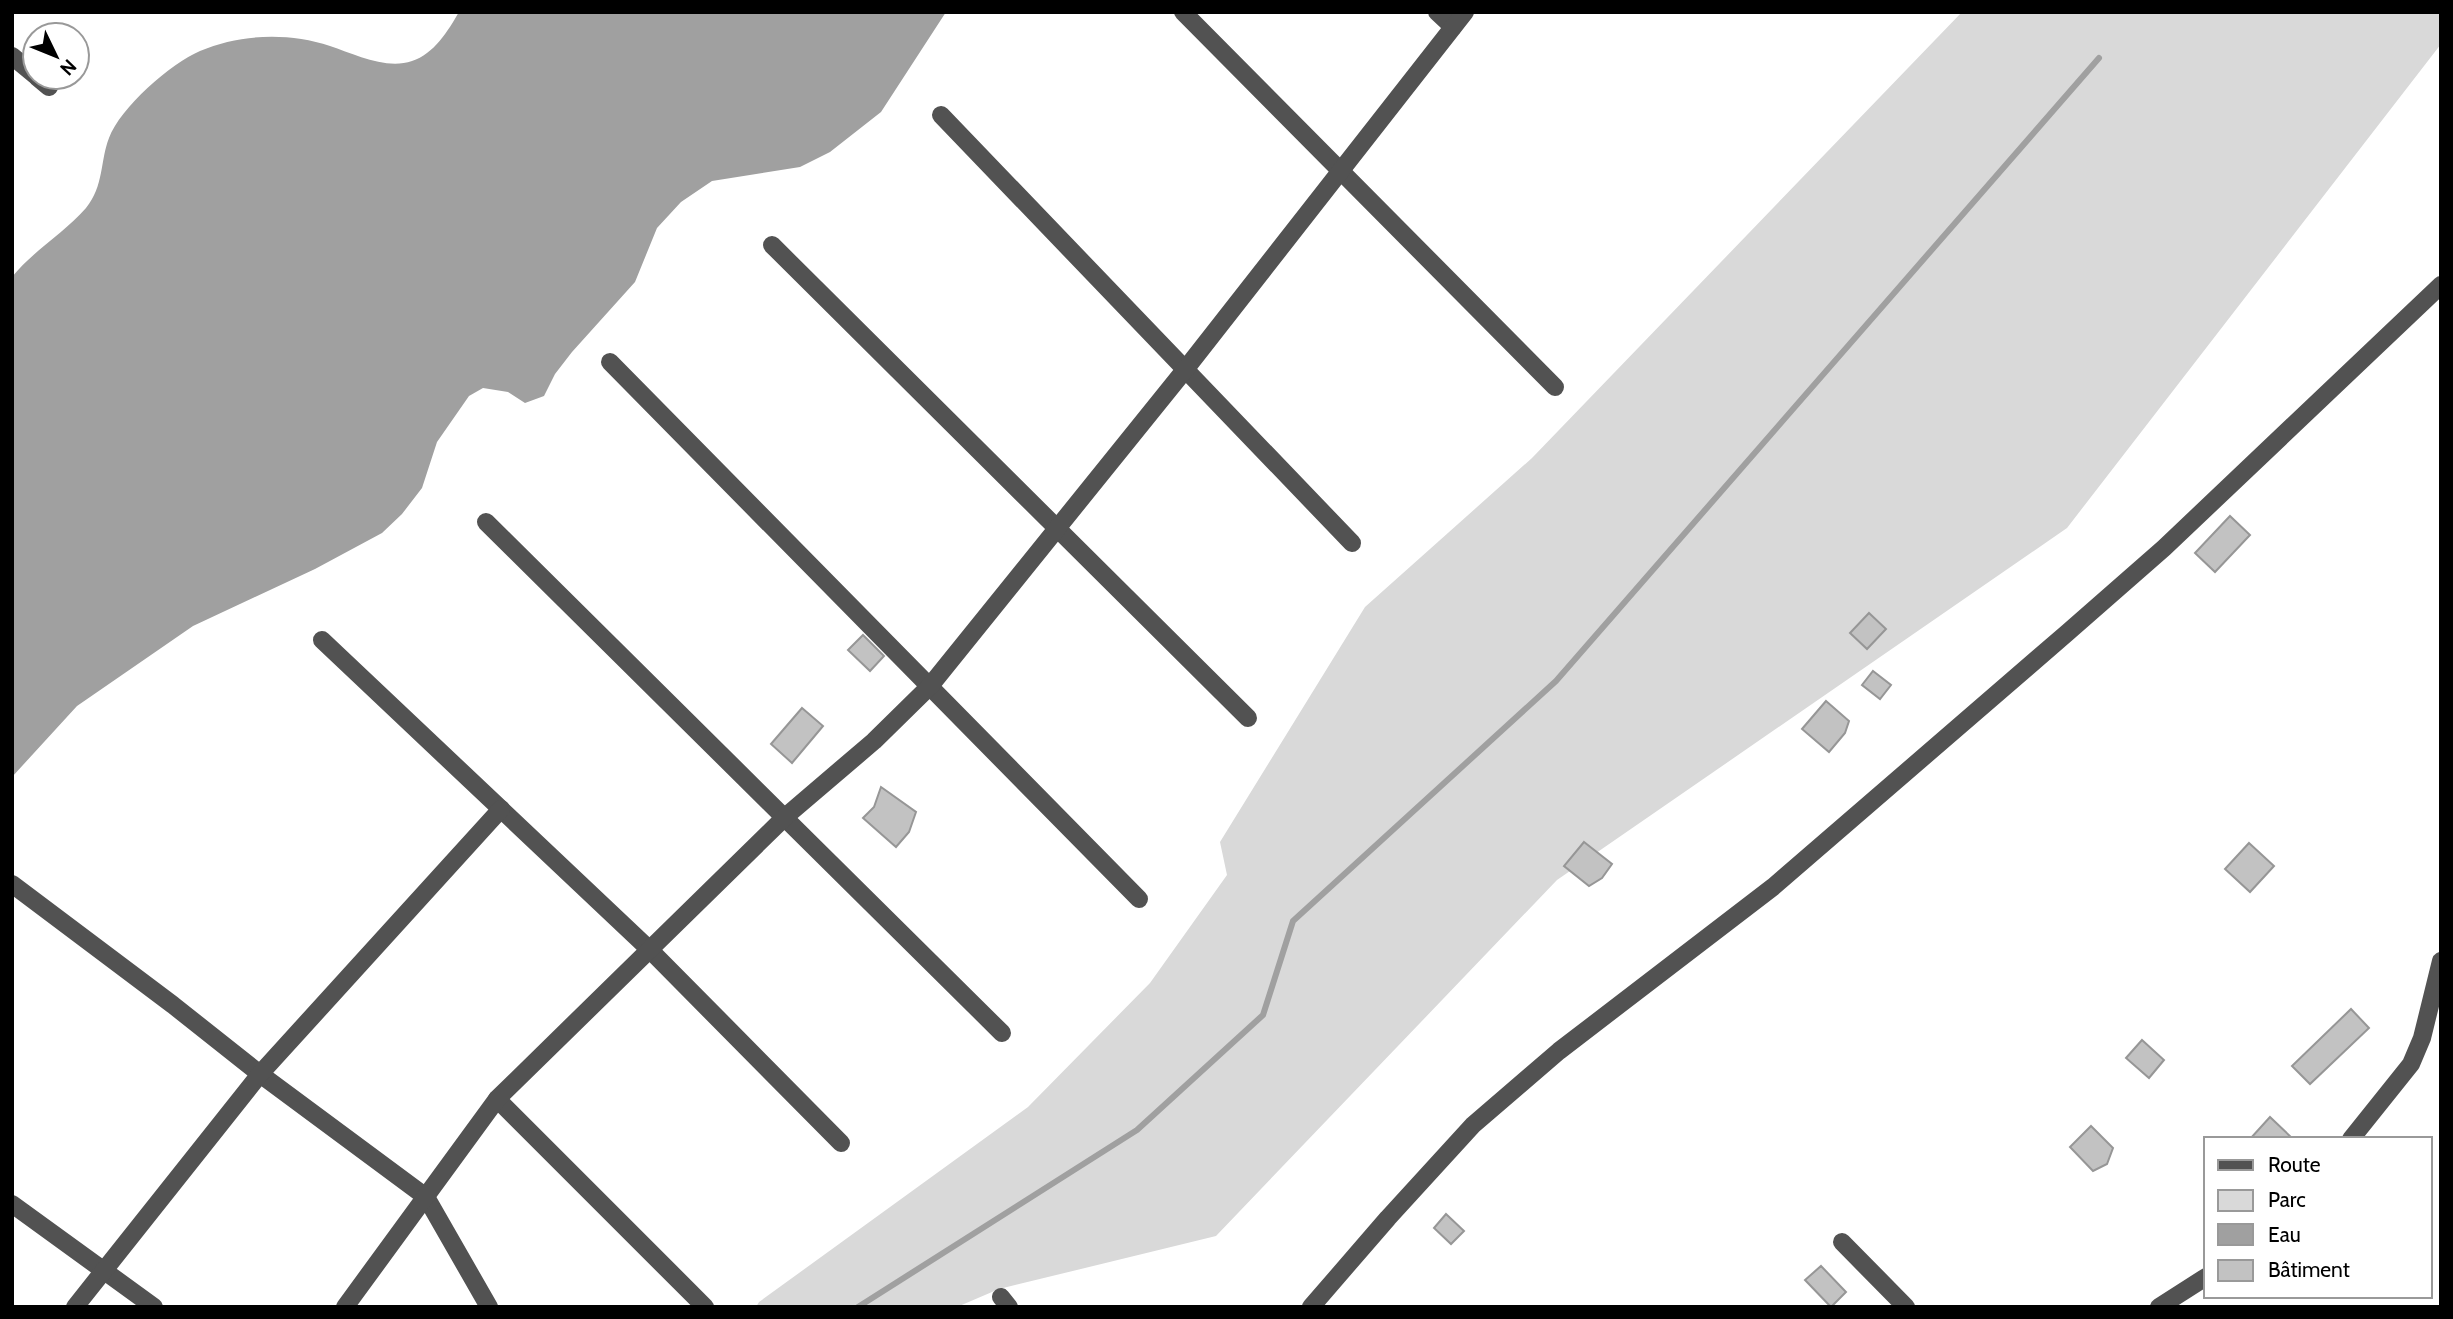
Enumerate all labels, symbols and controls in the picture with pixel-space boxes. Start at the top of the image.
north arrow [21,21,91,91]
text: N [55,54,81,80]
legend [2204,1137,2432,1298]
text: Route [2268,1152,2321,1177]
text: Parc [2268,1187,2306,1212]
text: Eau [2268,1222,2301,1247]
text: Bâtiment [2268,1257,2350,1282]

